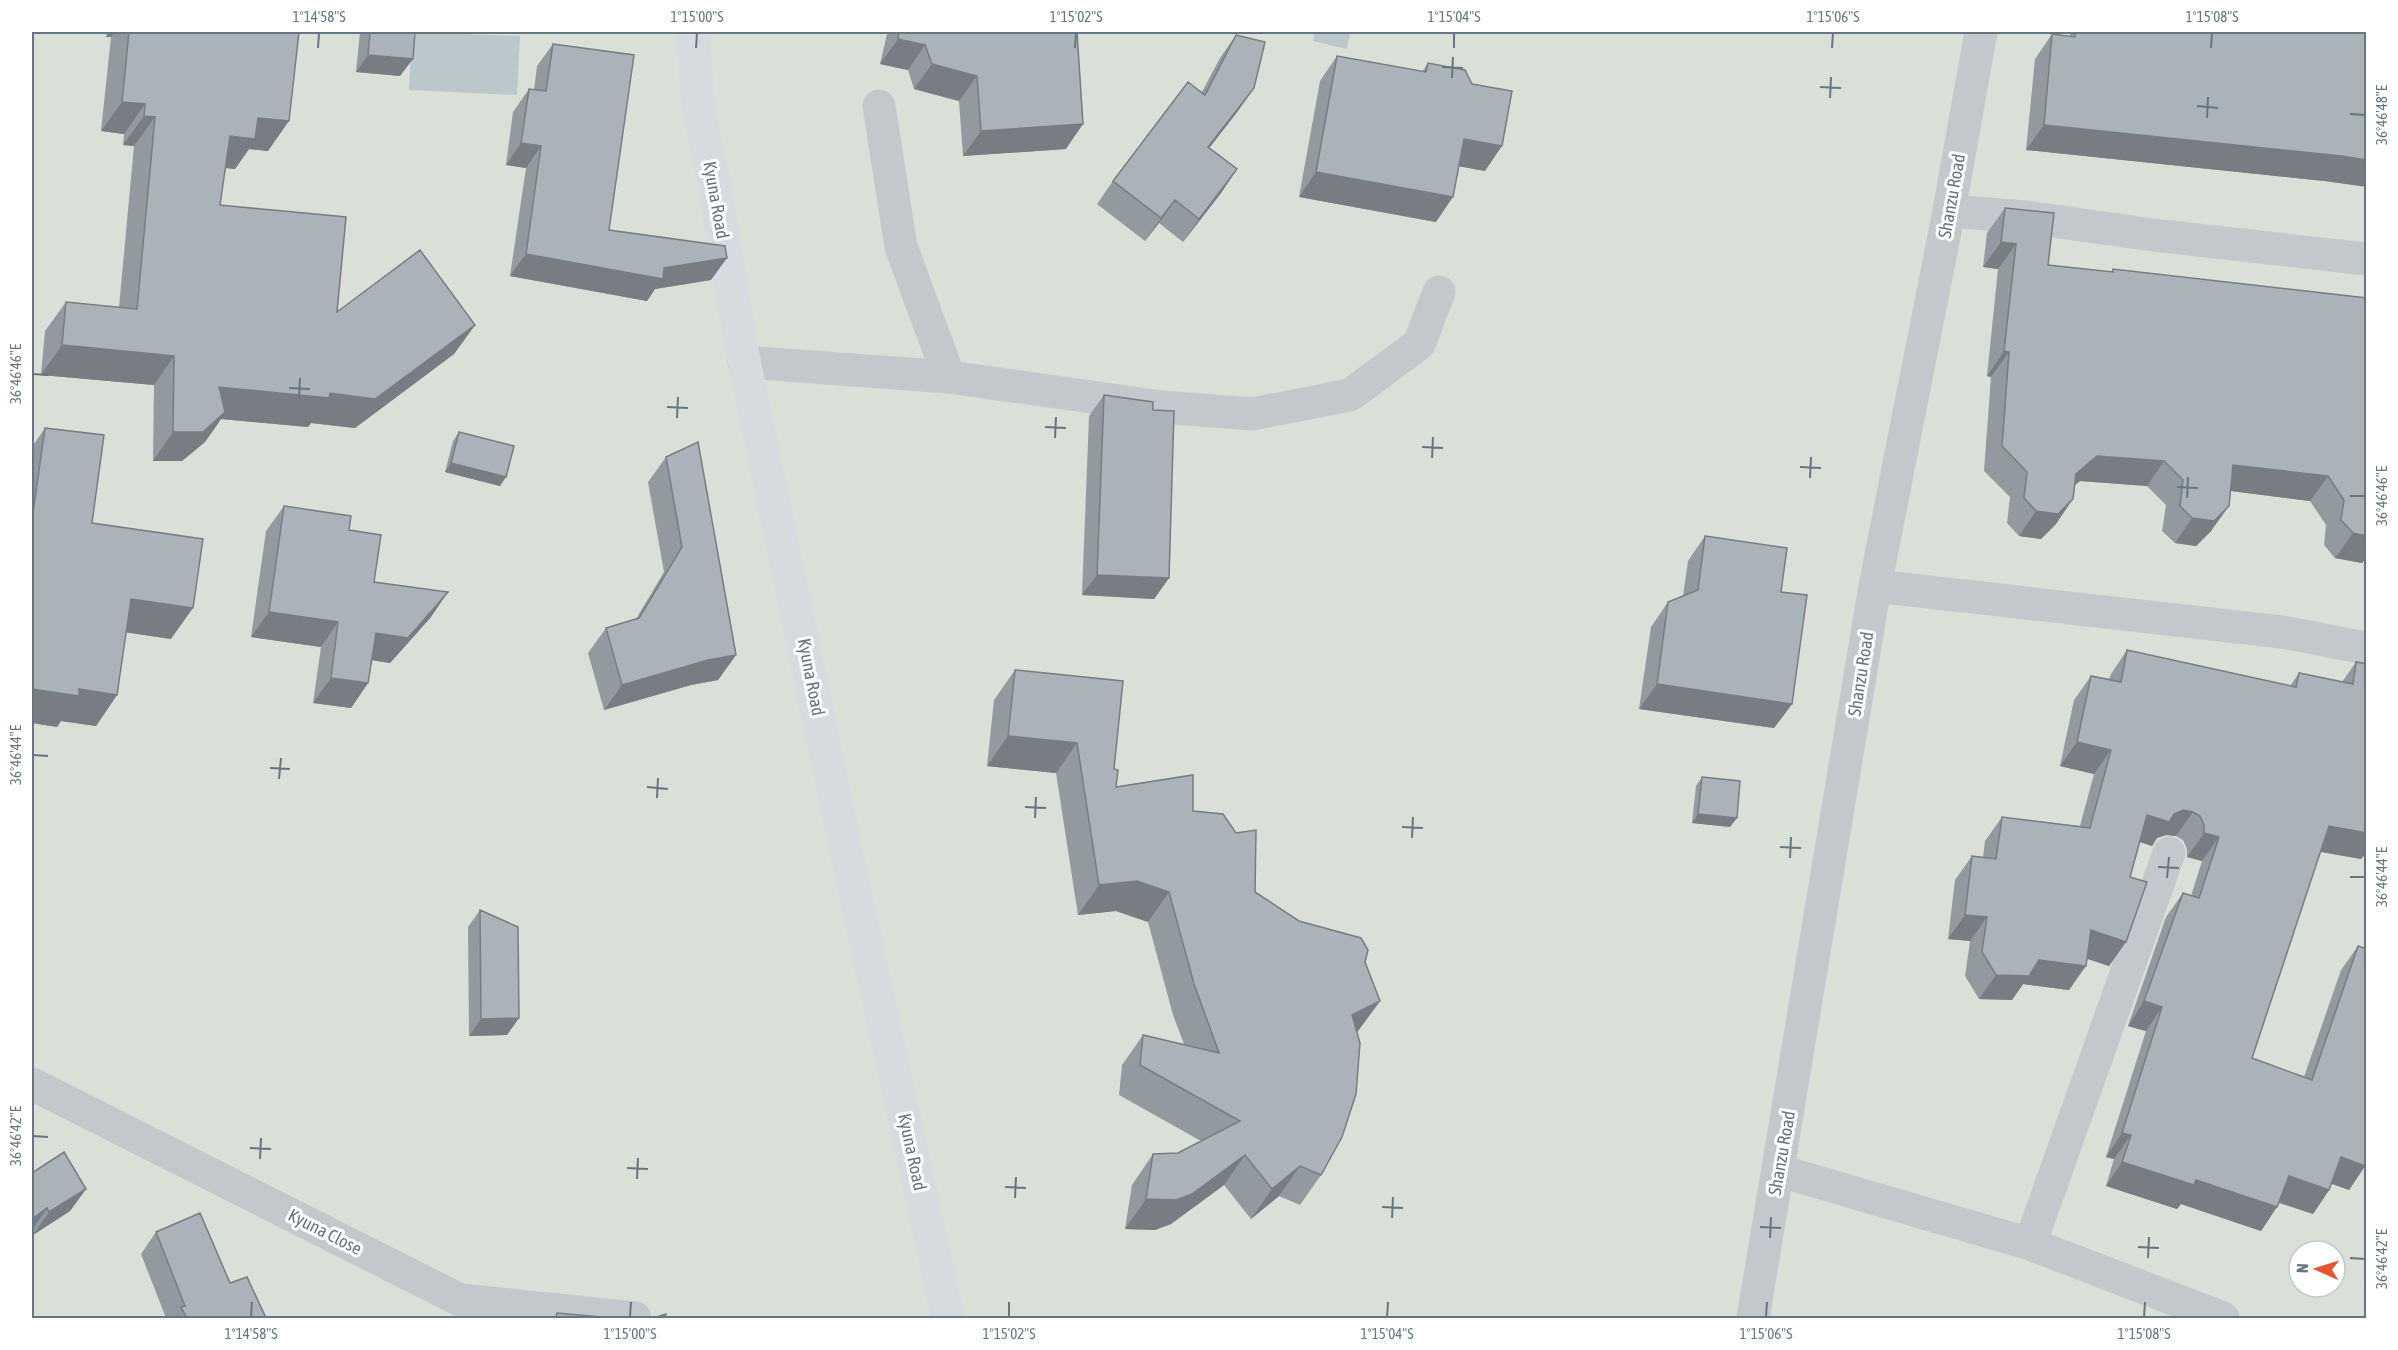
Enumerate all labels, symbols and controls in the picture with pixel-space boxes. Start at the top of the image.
text: 1°14'58"S [292,8,346,25]
text: 1°15'00"S [670,8,724,25]
text: 1°15'02"S [1049,8,1103,25]
text: 1°15'04"S [1427,8,1481,25]
text: 1°15'06"S [1806,8,1860,25]
text: 1°15'08"S [2185,8,2239,25]
text: 36°46'48"E [2373,84,2390,145]
street label: Shanzu Road [1934,152,1969,240]
street label: Kyuna Road [699,160,734,240]
text: 36°46'46"E [7,343,24,404]
text: 36°46'46"E [2373,465,2390,526]
street label: Shanzu Road [1843,630,1878,718]
street label: Kyuna Road [794,636,829,717]
text: 36°46'44"E [7,724,24,785]
text: 36°46'44"E [2373,846,2390,907]
text: 36°46'42"E [7,1105,24,1166]
street label: Shanzu Road [1764,1109,1799,1197]
street label: Kyuna Road [894,1111,931,1192]
street label: Kyuna Close [285,1204,365,1259]
text: 36°46'42"E [2373,1228,2390,1289]
north arrow [2287,1239,2347,1299]
text: N [2293,1263,2311,1273]
text: 1°14'58"S [224,1325,278,1342]
text: 1°15'00"S [603,1325,657,1342]
text: 1°15'02"S [982,1325,1036,1342]
text: 1°15'04"S [1360,1325,1414,1342]
text: 1°15'06"S [1739,1325,1793,1342]
text: 1°15'08"S [2117,1325,2171,1342]

